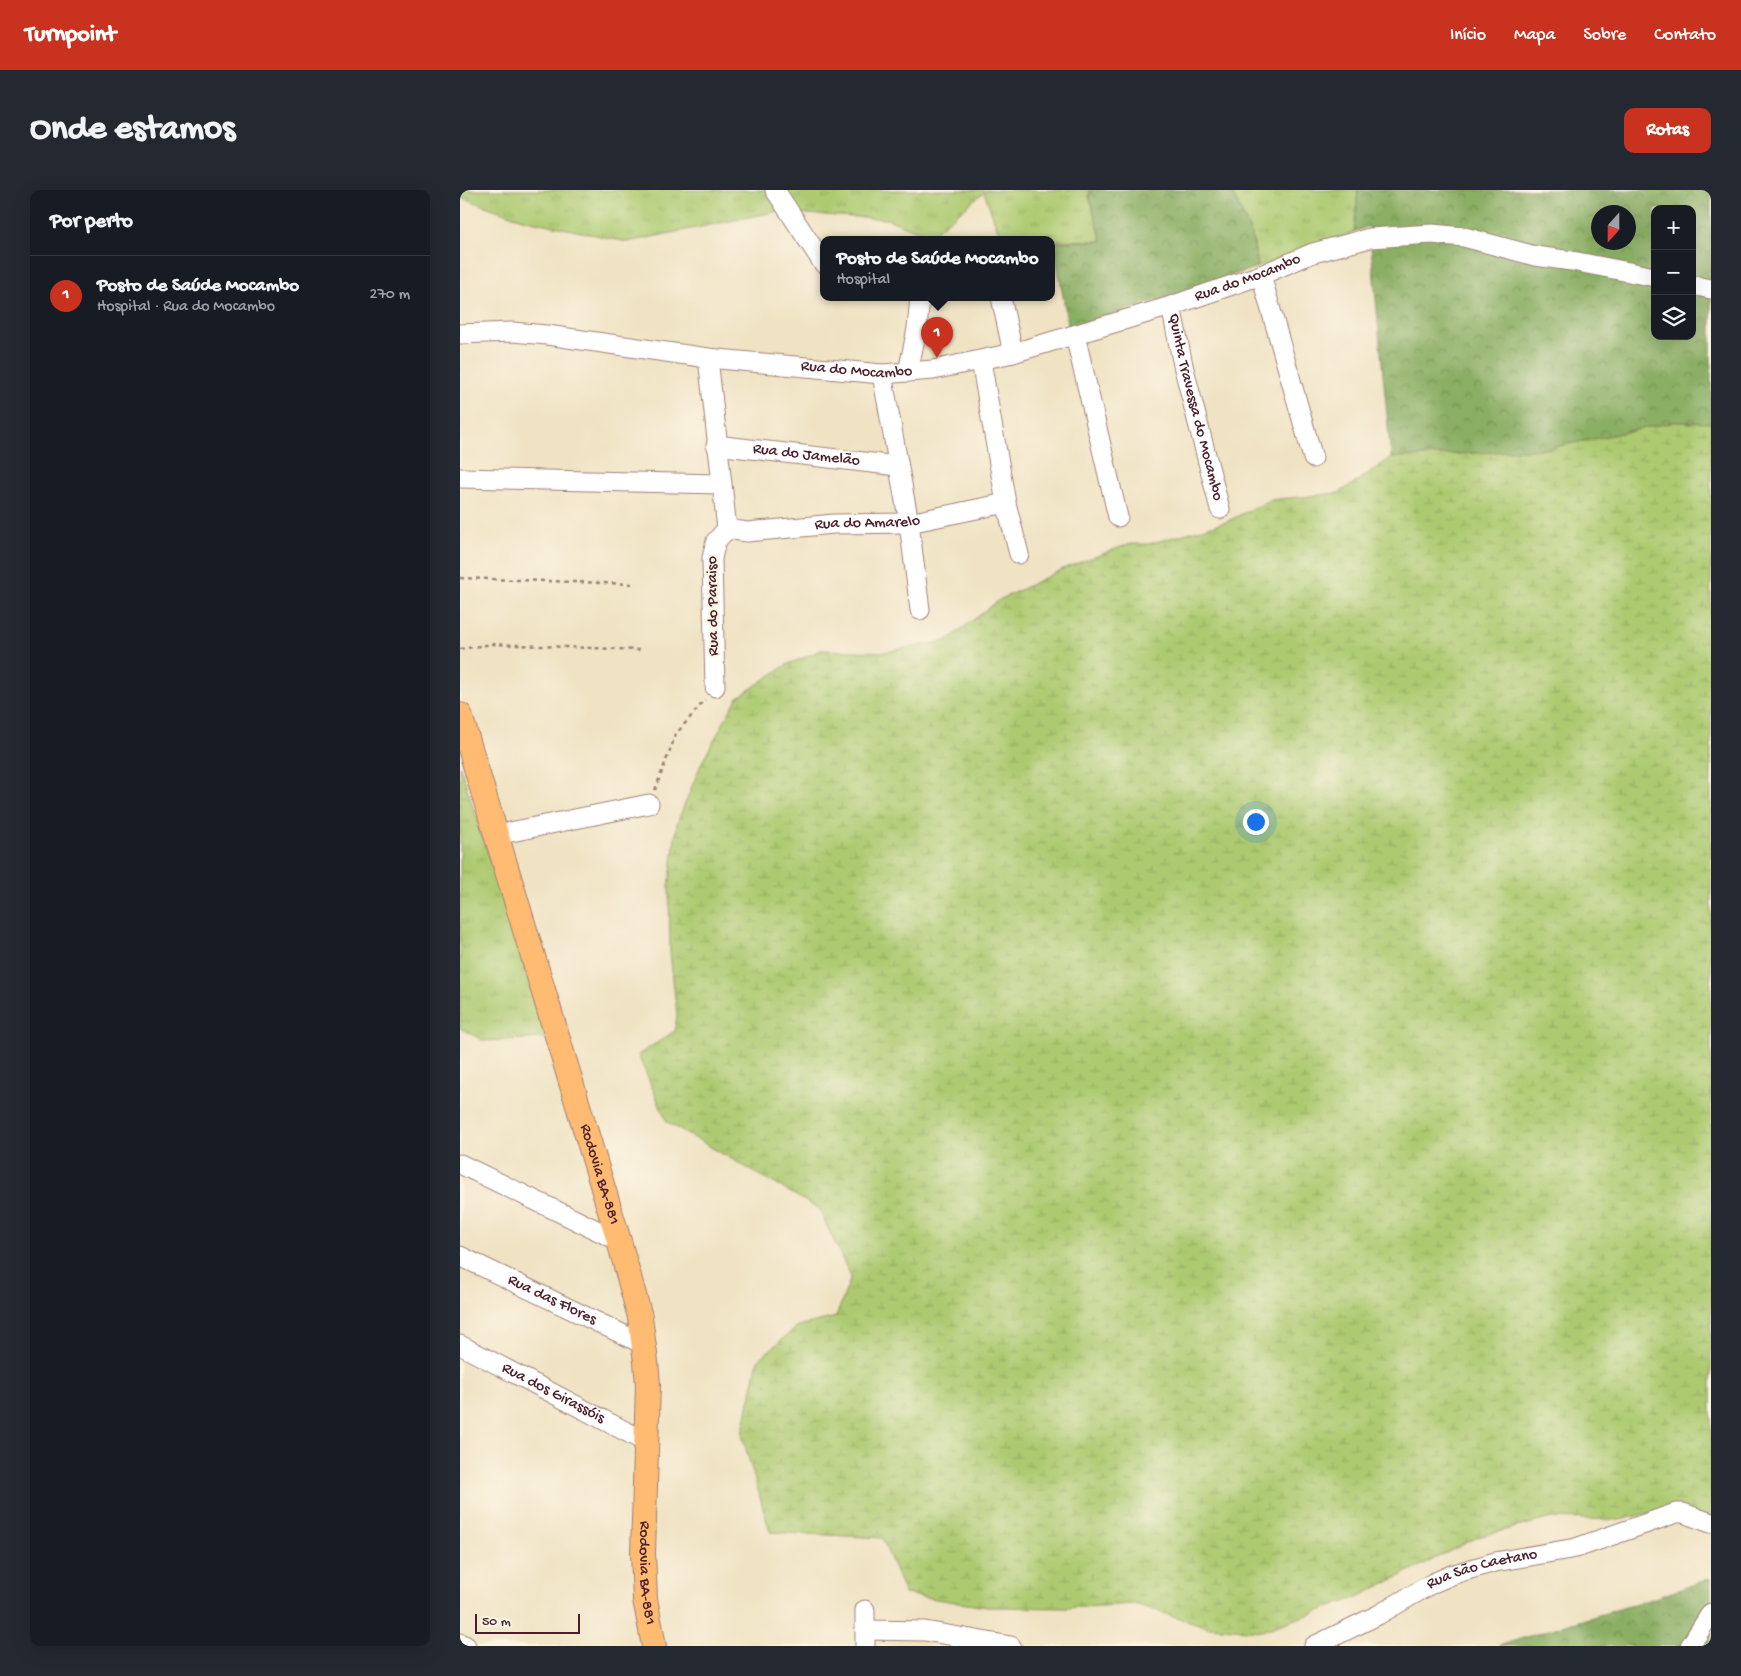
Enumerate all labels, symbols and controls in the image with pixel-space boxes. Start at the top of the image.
text: Turnpoint [25,21,116,50]
text: Início [1450,25,1486,46]
text: Mapa [1514,25,1555,46]
text: Sobre [1583,25,1626,46]
text: Contato [1654,25,1716,46]
button: Rotas [1624,108,1711,153]
text: Onde estamos [30,110,235,151]
north arrow [1591,205,1636,250]
map controls [1651,205,1696,340]
button: + [1651,205,1696,250]
text: Por perto [50,210,133,235]
popup [820,236,1055,301]
text: Posto de Saúde Mocambo [836,248,1039,271]
street label: Rua do Mocambo [1192,250,1304,307]
button: − [1651,250,1696,295]
text: Hospital [836,271,890,290]
text: Posto de Saúde Mocambo [97,275,299,298]
text: 1 [63,286,69,305]
text: 270 m [370,286,410,305]
button: layers [1651,295,1696,340]
text: Hospital · Rua do Mocambo [97,298,275,317]
street label: Quinta Travessa do Mocambo [1163,312,1227,503]
pin: 1 [921,317,953,358]
street label: Rua do Mocambo [800,357,913,384]
street label: Rua do Jamelão [752,440,861,471]
street label: Rua do Amarelo [814,511,922,535]
street label: Rua do Paraiso [704,556,724,656]
your location [1243,809,1269,835]
street label: Rodovia BA-881 [575,1122,623,1227]
street label: Rua das Flores [504,1271,600,1330]
street label: Rua dos Girassóis [498,1359,609,1429]
street label: Rodovia BA-881 [633,1521,659,1626]
street label: Rua São Caetano [1423,1545,1539,1594]
scale bar [475,1611,580,1634]
text: 50 m [482,1614,511,1631]

